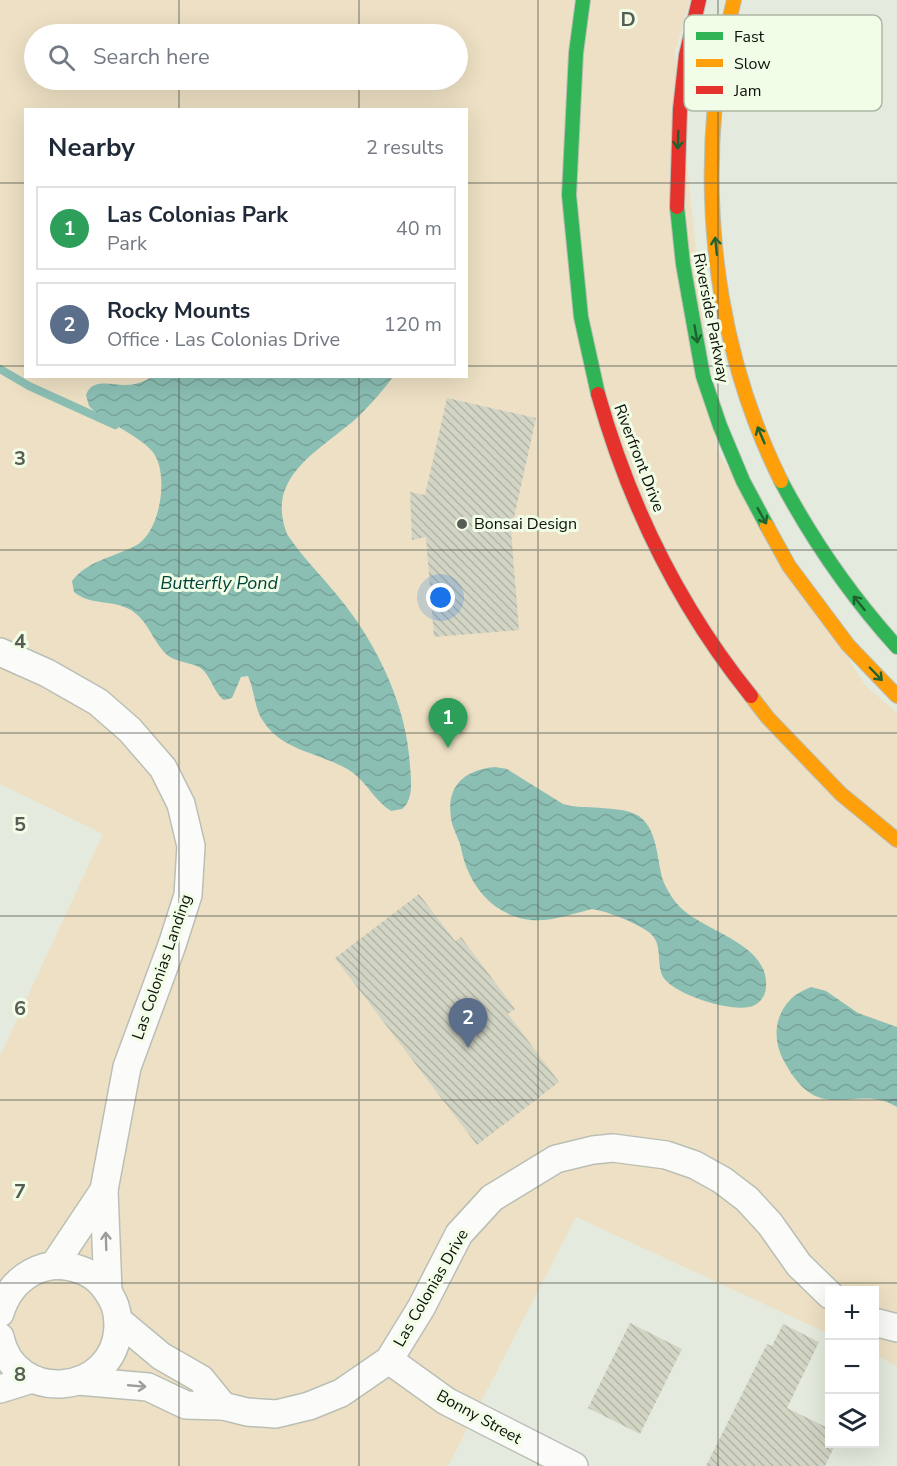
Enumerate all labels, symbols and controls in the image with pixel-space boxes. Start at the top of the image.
text: D [620,6,636,33]
legend [684,15,882,111]
search box [24,24,468,90]
text: Fast [734,26,765,48]
icon: search [45,41,78,74]
text: Search here [93,42,210,72]
text: Slow [734,53,771,75]
text: Jam [733,80,761,102]
text: Nearby [48,130,135,165]
one-way arrow [673,130,684,150]
text: 2 results [366,134,444,161]
text: Las Colonias Park [107,200,288,230]
text: 1 [64,215,76,242]
text: 40 m [396,215,442,242]
text: Park [107,230,147,257]
one-way arrow [710,237,721,257]
street label: Riverside Parkway [688,251,735,385]
text: Rocky Mounts [107,296,250,326]
text: 2 [64,311,76,338]
text: 120 m [384,311,442,338]
one-way arrow [691,324,702,343]
text: Office · Las Colonias Drive [107,326,340,353]
street label: Riverfront Drive [608,401,670,515]
one-way arrow [755,427,766,445]
text: 3 [14,445,26,472]
one-way arrow [756,507,768,524]
place label: Bonsai Design [474,513,577,535]
marker: Bonsai Design [455,517,469,531]
water label: Butterfly Pond [160,571,278,595]
your location [426,583,455,612]
one-way arrow [853,595,866,611]
text: 4 [14,628,26,655]
one-way arrow [868,666,883,681]
pin: 1 [428,698,468,748]
text: 5 [14,811,26,838]
street label: Las Colonias Landing [127,891,197,1043]
text: 6 [14,995,26,1022]
pin: 2 [448,998,488,1048]
text: 7 [14,1178,26,1205]
street label: Las Colonias Drive [388,1225,474,1351]
one-way arrow [100,1231,111,1251]
map controls [825,1286,879,1448]
button: + [825,1286,879,1340]
button: − [825,1340,879,1394]
text: 8 [14,1361,26,1388]
one-way arrow [126,1381,146,1392]
street label: Bonny Street [433,1385,526,1450]
button: layers [825,1394,879,1448]

